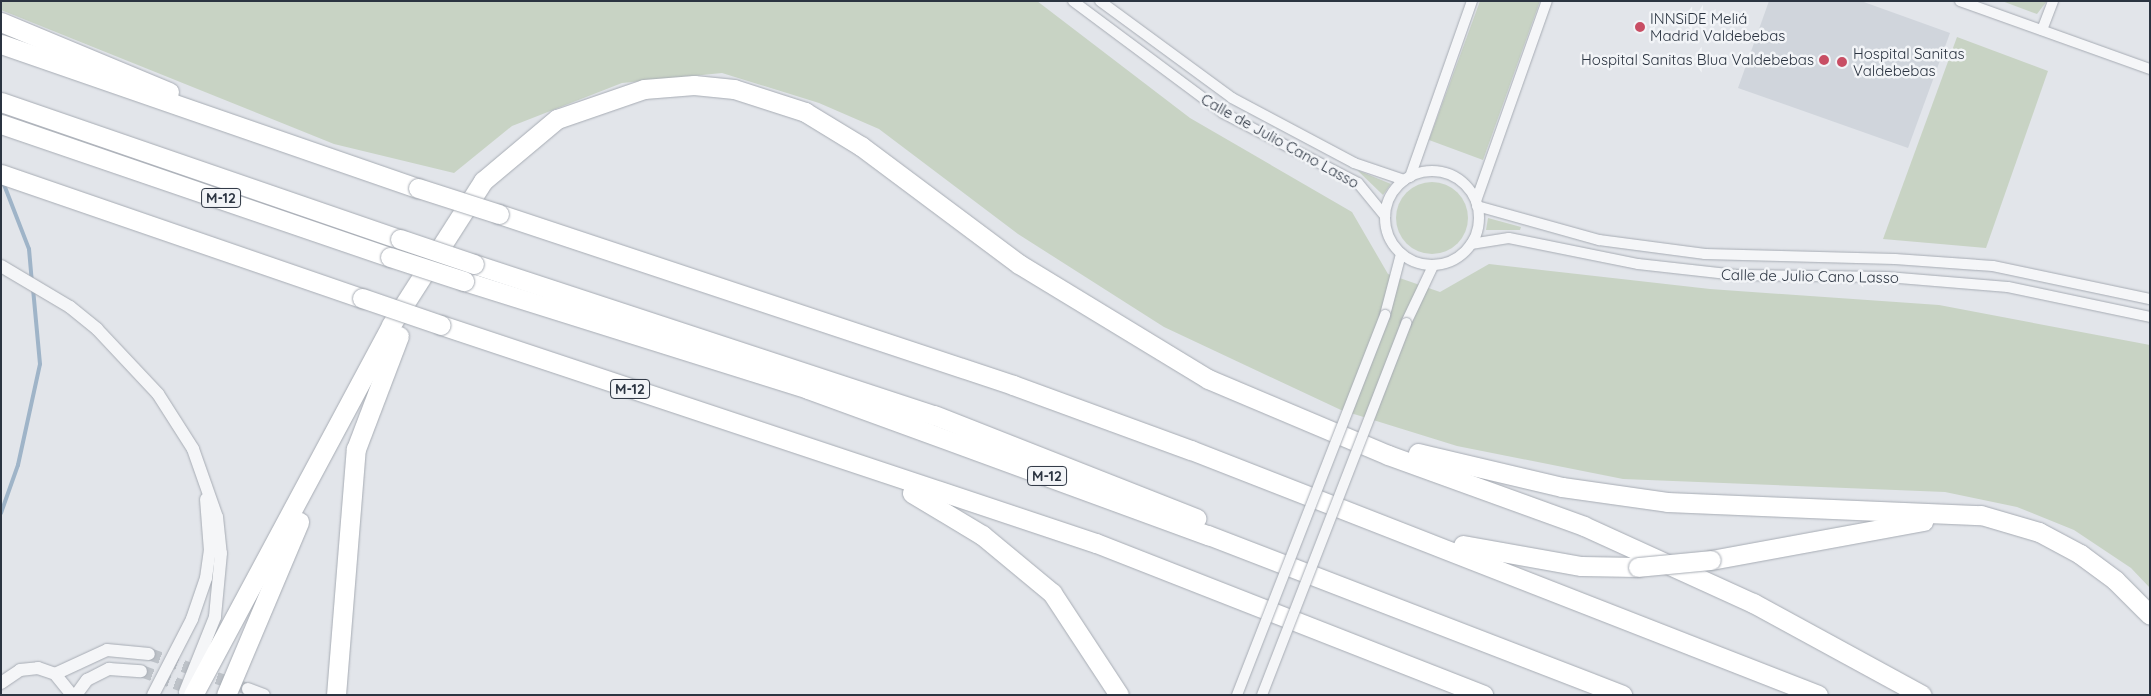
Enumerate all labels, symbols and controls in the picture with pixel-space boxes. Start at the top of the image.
place label: INNSiDE Meliá Madrid Valdebebas [1650,9,1785,44]
marker: INNSiDE Meliá Madrid Valdebebas [1634,21,1646,33]
place label: Hospital Sanitas Valdebebas [1853,44,1965,79]
place label: Hospital Sanitas Blua Valdebebas [1581,51,1814,69]
marker: Hospital Sanitas Blua Valdebebas [1818,54,1830,66]
marker: Hospital Sanitas Valdebebas [1835,55,1849,69]
street label: Calle de Julio Cano Lasso [1198,90,1362,192]
road number: M-12 [201,187,241,210]
street label: Calle de Julio Cano Lasso [1721,265,1899,287]
road number: M-12 [610,378,650,400]
road number: M-12 [1027,464,1067,488]

